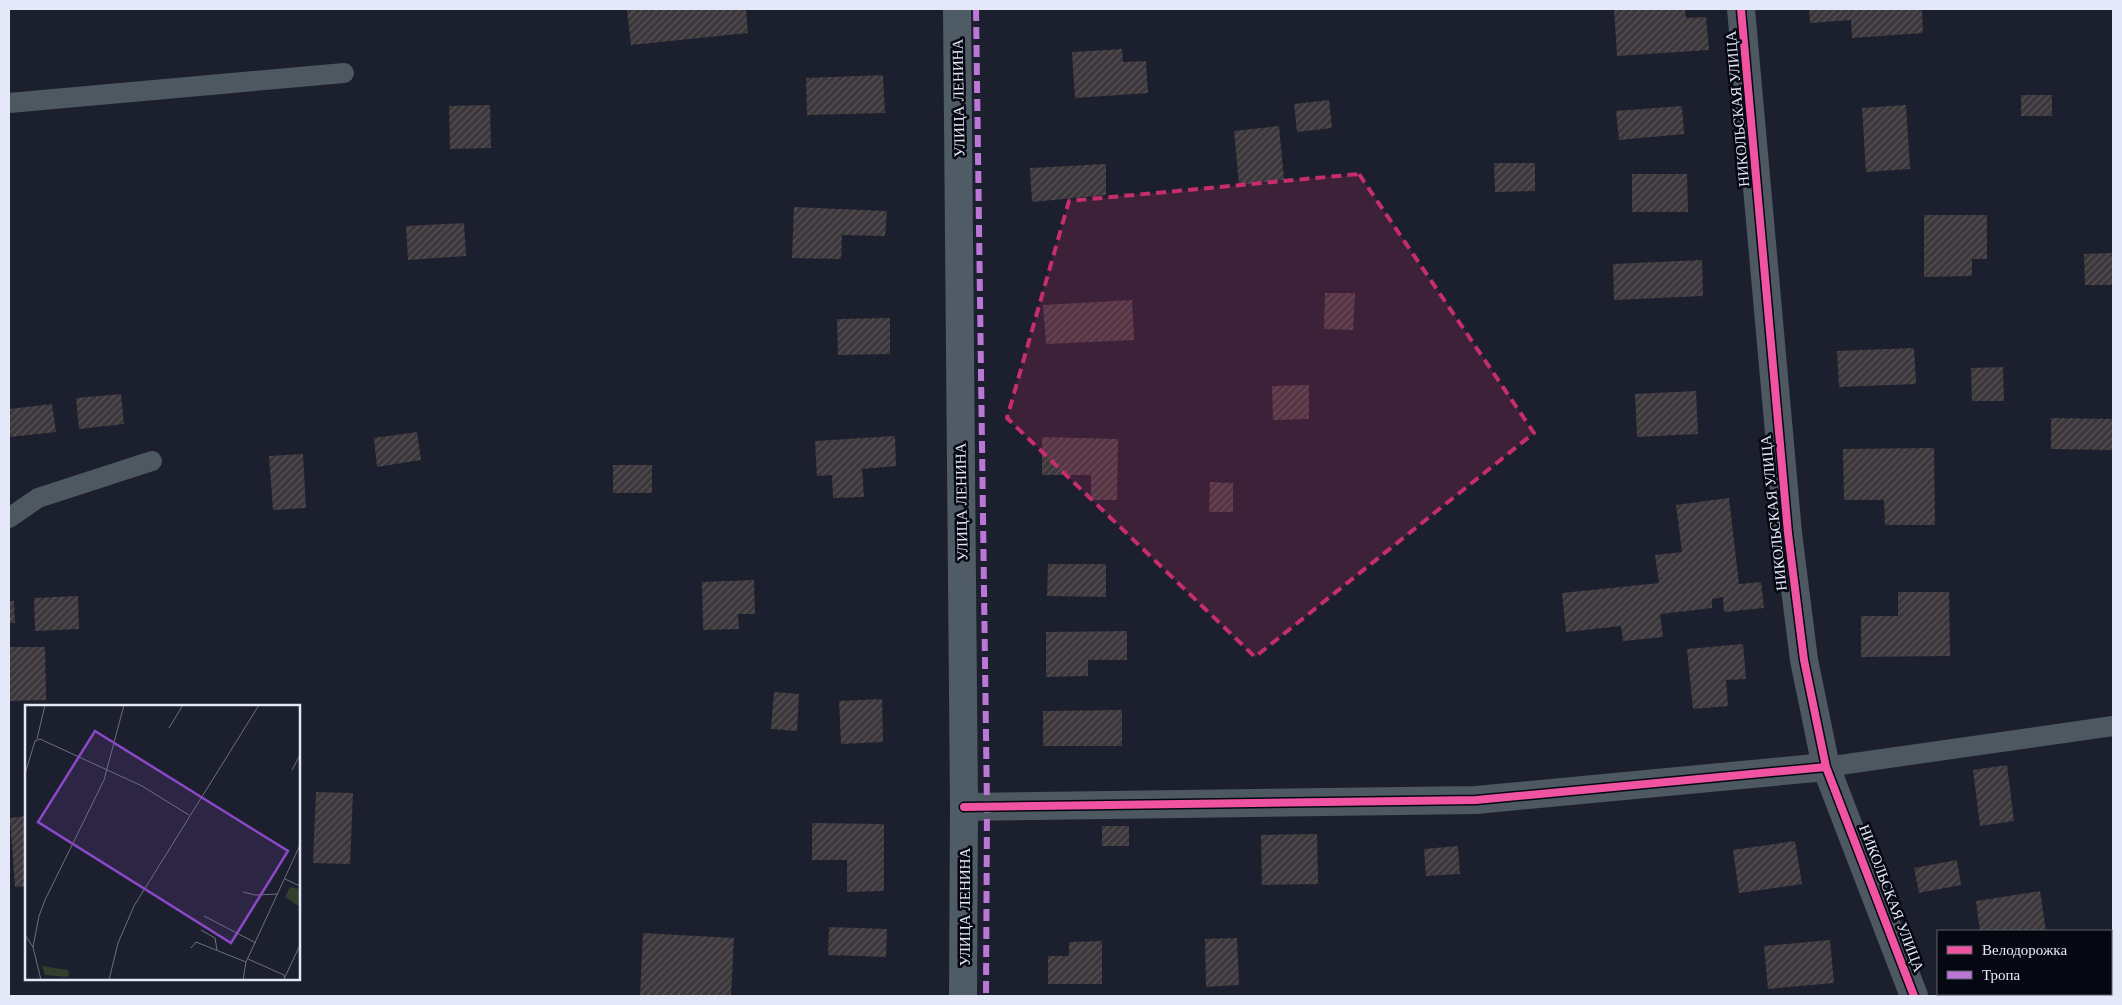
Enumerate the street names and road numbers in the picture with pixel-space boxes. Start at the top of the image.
street label: НИКОЛЬСКАЯ УЛИЦА [1721,30,1753,188]
street label: УЛИЦА ЛЕНИНА [947,38,969,157]
street label: НИКОЛЬСКАЯ УЛИЦА [1755,434,1791,592]
street label: УЛИЦА ЛЕНИНА [950,442,972,561]
street label: НИКОЛЬСКАЯ УЛИЦА [1855,822,1929,975]
street label: УЛИЦА ЛЕНИНА [955,848,974,966]

